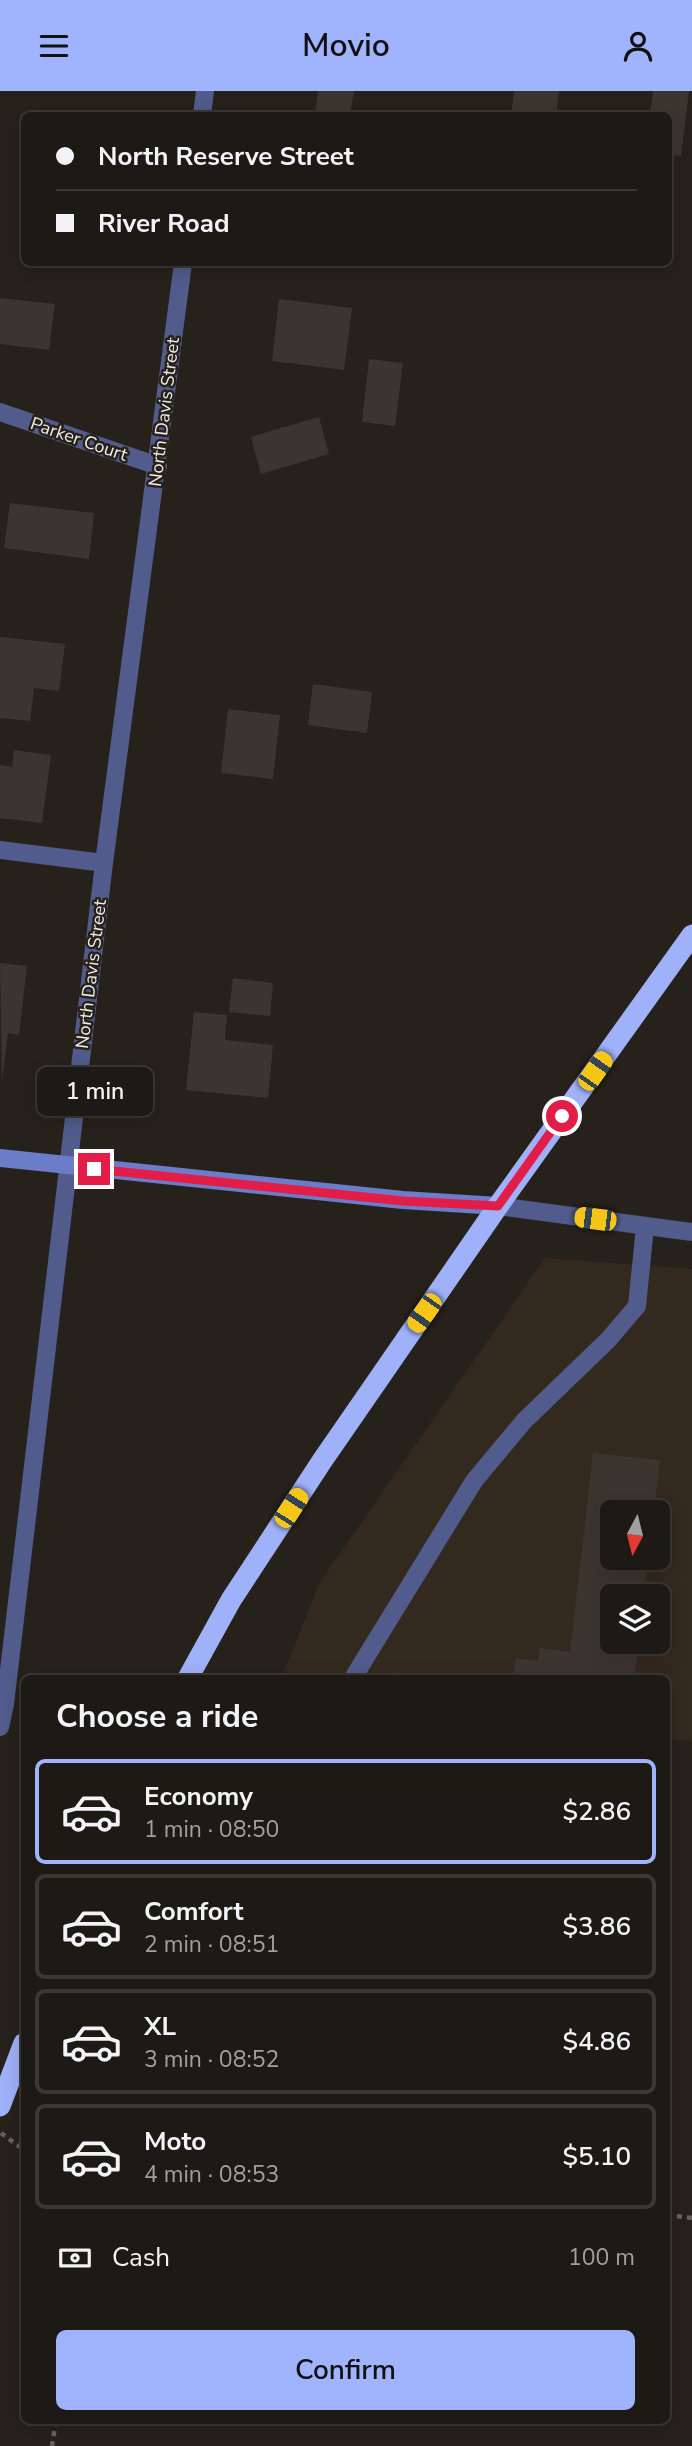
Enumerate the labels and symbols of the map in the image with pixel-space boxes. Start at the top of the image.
street label: North Davis Street [143,335,185,488]
street label: Parker Court [27,411,131,467]
street label: North Davis Street [70,897,112,1050]
car [575,1048,616,1094]
callout: 1 min [36,1067,152,1117]
route start [546,1100,578,1132]
route end [78,1153,110,1185]
car [573,1206,618,1232]
car [404,1290,445,1336]
car [271,1485,312,1531]
north arrow [600,1500,670,1570]

